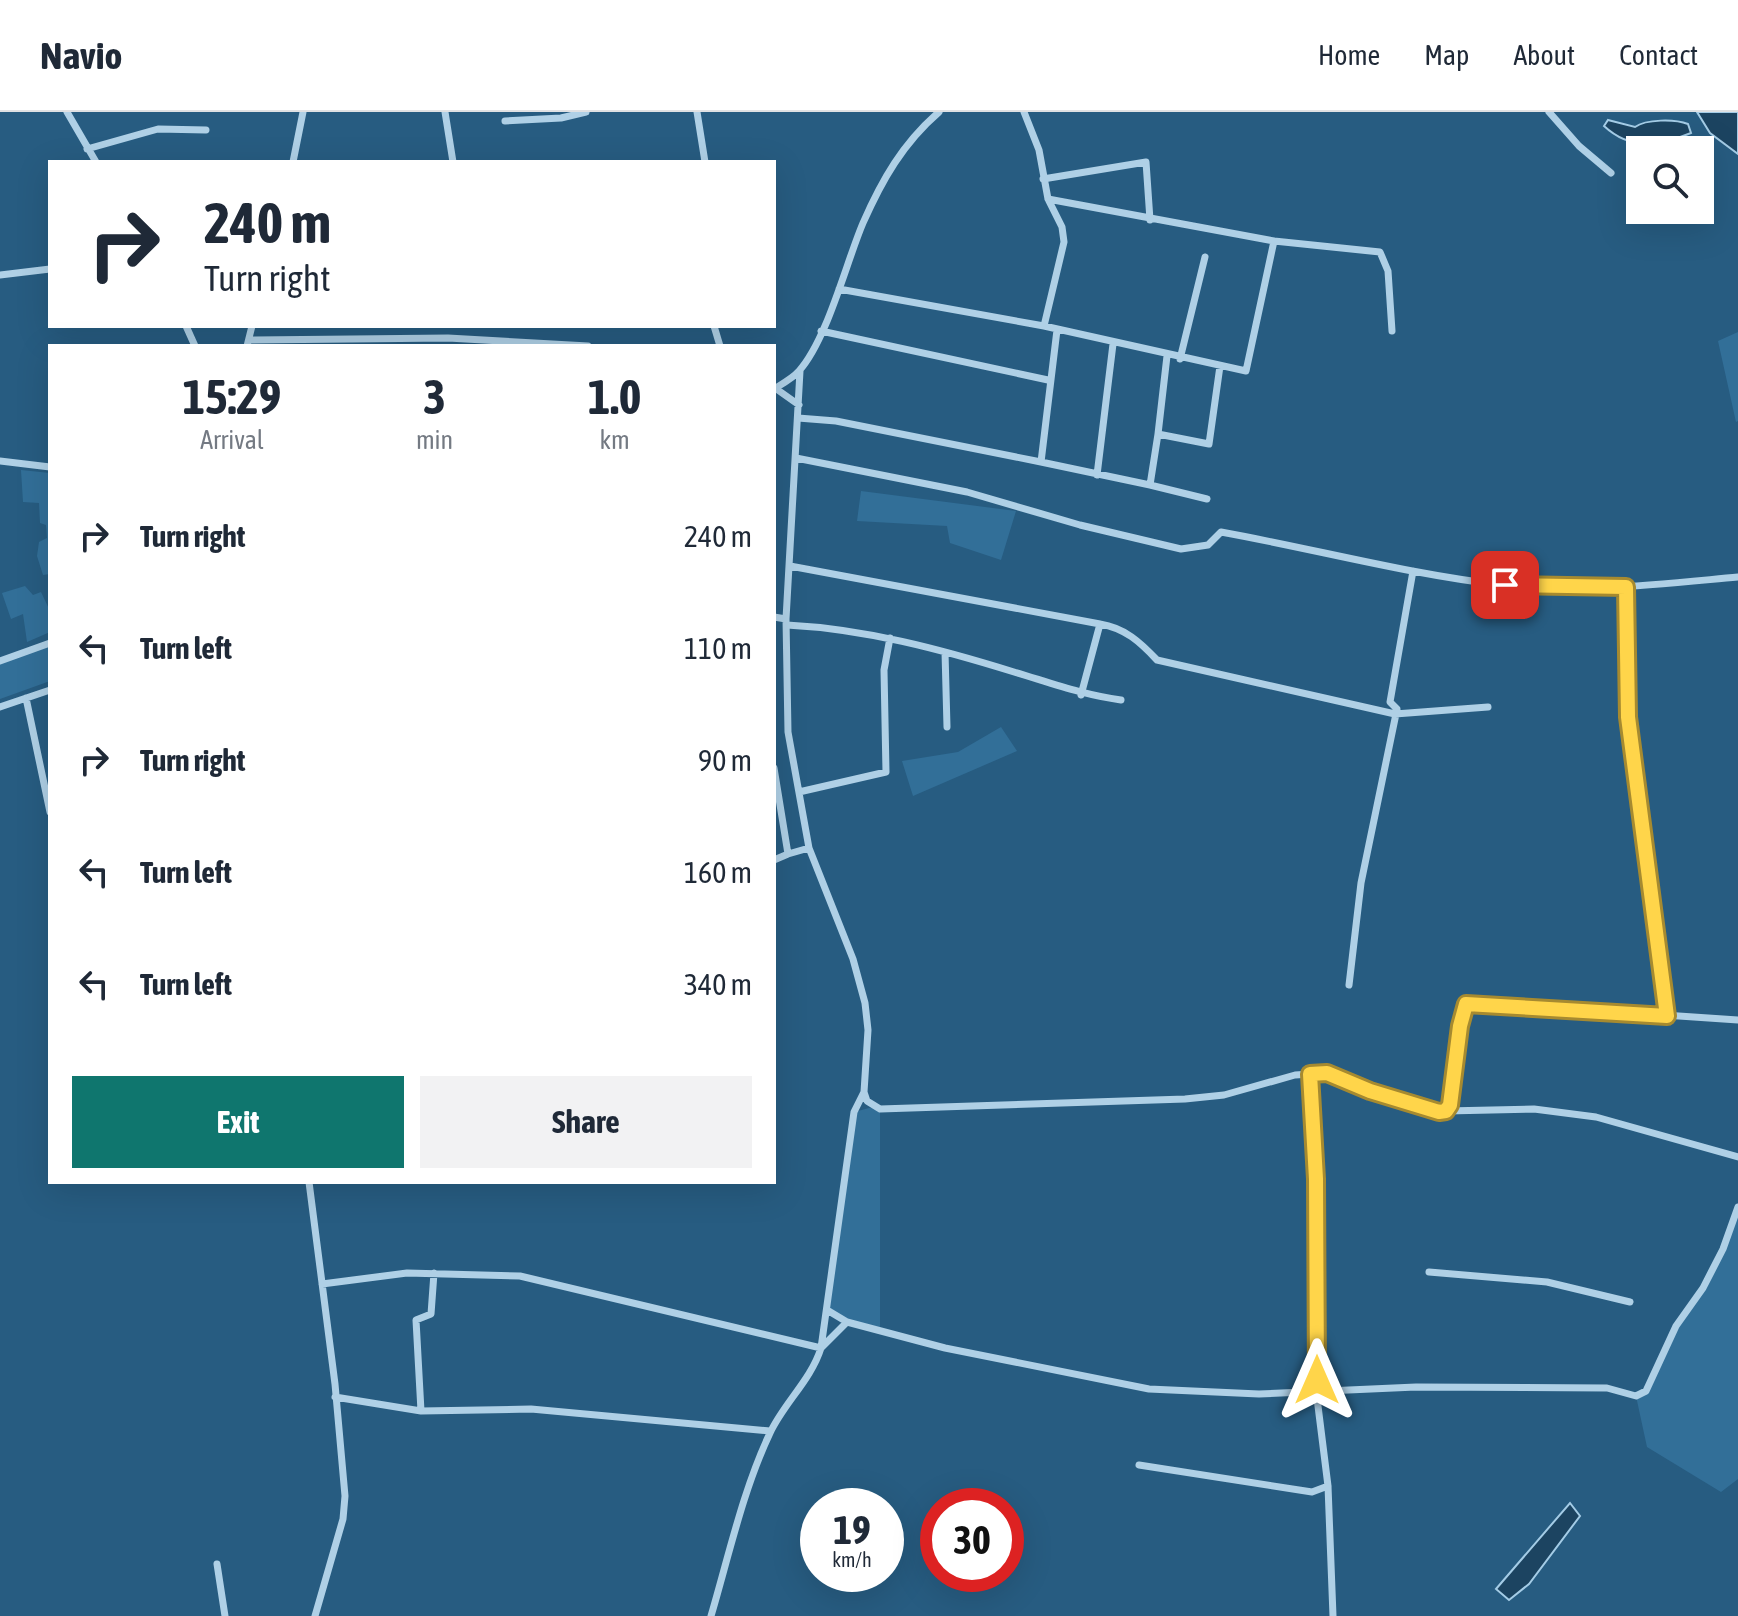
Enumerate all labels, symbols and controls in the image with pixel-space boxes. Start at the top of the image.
text: Navio [40,34,122,77]
text: Home [1318,39,1380,71]
text: Map [1424,39,1469,71]
text: About [1513,39,1575,71]
text: Contact [1619,39,1698,71]
map controls [1626,136,1714,224]
button: search [1626,136,1714,224]
text: 240 m [204,191,331,255]
icon: right [72,192,176,296]
text: Turn right [204,257,331,299]
text: 15:29 [183,369,281,424]
text: 3 [423,369,446,424]
text: 1.0 [588,369,641,424]
text: Arrival [200,425,264,455]
text: min [416,425,453,455]
text: km [600,425,630,455]
icon: right [72,514,116,558]
text: Turn right [140,519,246,553]
text: 240 m [684,519,752,553]
pin [1471,551,1539,619]
icon: arrive [1483,563,1527,607]
icon: left [72,626,116,670]
text: Turn left [140,631,232,665]
text: 110 m [684,631,752,665]
icon: right [72,738,116,782]
text: Turn right [140,743,246,777]
text: 90 m [698,743,752,777]
icon: left [72,850,116,894]
text: Turn left [140,855,232,889]
text: 160 m [684,855,752,889]
icon: left [72,962,116,1006]
text: Turn left [140,967,232,1001]
text: 340 m [684,967,752,1001]
button: Exit [72,1076,404,1168]
button: Share [420,1076,752,1168]
position arrow [1275,1338,1359,1422]
speed limit sign: 30 [920,1488,1024,1592]
text: 19 [833,1507,871,1552]
text: km/h [832,1548,872,1571]

